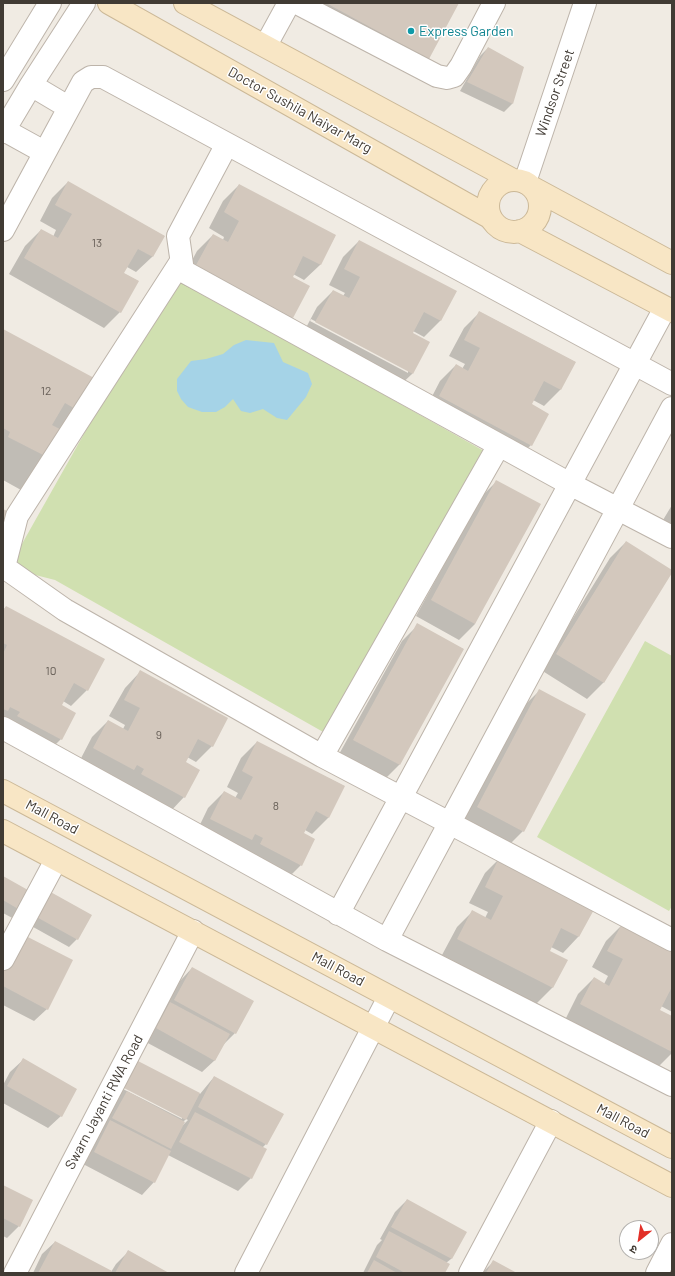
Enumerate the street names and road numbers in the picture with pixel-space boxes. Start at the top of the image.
street label: Windsor Street [532,47,578,139]
street label: Doctor Sushila Naiyar Marg [225,63,375,157]
street label: Mall Road [23,796,81,838]
street label: Mall Road [309,948,367,990]
street label: Swarn Jayanti RWA Road [61,1032,147,1172]
street label: Mall Road [594,1100,652,1142]

